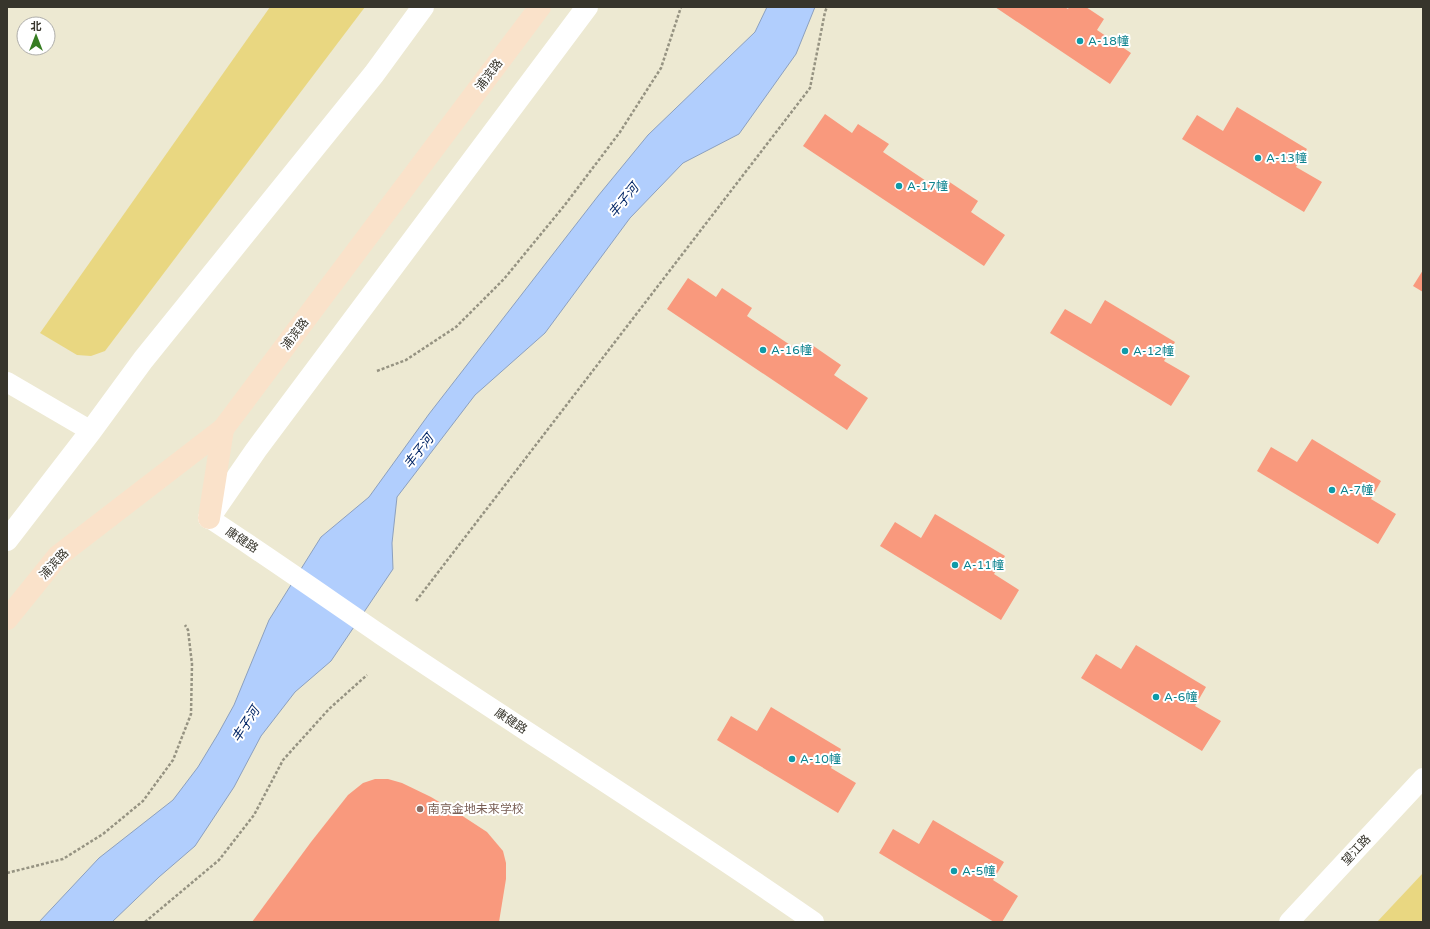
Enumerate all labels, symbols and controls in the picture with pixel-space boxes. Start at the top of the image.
north arrow [16,16,56,56]
text: 北 [31,20,42,33]
place label: A-18幢 [1088,34,1129,48]
marker: A-18幢 [1075,36,1085,46]
street label: 浦滨路 [473,56,505,94]
place label: A-13幢 [1266,151,1307,165]
marker: A-13幢 [1253,153,1263,163]
water label: 丰子河 [605,178,644,221]
place label: A-17幢 [907,179,948,193]
marker: A-17幢 [894,181,904,191]
street label: 浦滨路 [279,315,311,353]
place label: A-16幢 [771,343,812,357]
place label: A-12幢 [1133,344,1174,358]
marker: A-16幢 [758,345,768,355]
marker: A-12幢 [1120,346,1130,356]
water label: 丰子河 [400,429,439,472]
place label: A-7幢 [1340,483,1373,497]
marker: A-7幢 [1327,485,1337,495]
street label: 康健路 [223,524,261,556]
street label: 浦滨路 [37,546,71,582]
place label: A-11幢 [963,558,1004,572]
marker: A-11幢 [950,560,960,570]
place label: A-6幢 [1164,690,1197,704]
marker: A-6幢 [1151,692,1161,702]
water label: 丰子河 [229,701,265,745]
street label: 康健路 [492,705,530,737]
place label: A-10幢 [800,752,841,766]
marker: A-10幢 [787,754,797,764]
place label: 南京金地未来学校 [428,802,524,816]
marker: 南京金地未来学校 [415,804,425,814]
street label: 望江路 [1339,832,1373,868]
place label: A-5幢 [962,864,995,878]
marker: A-5幢 [949,866,959,876]

